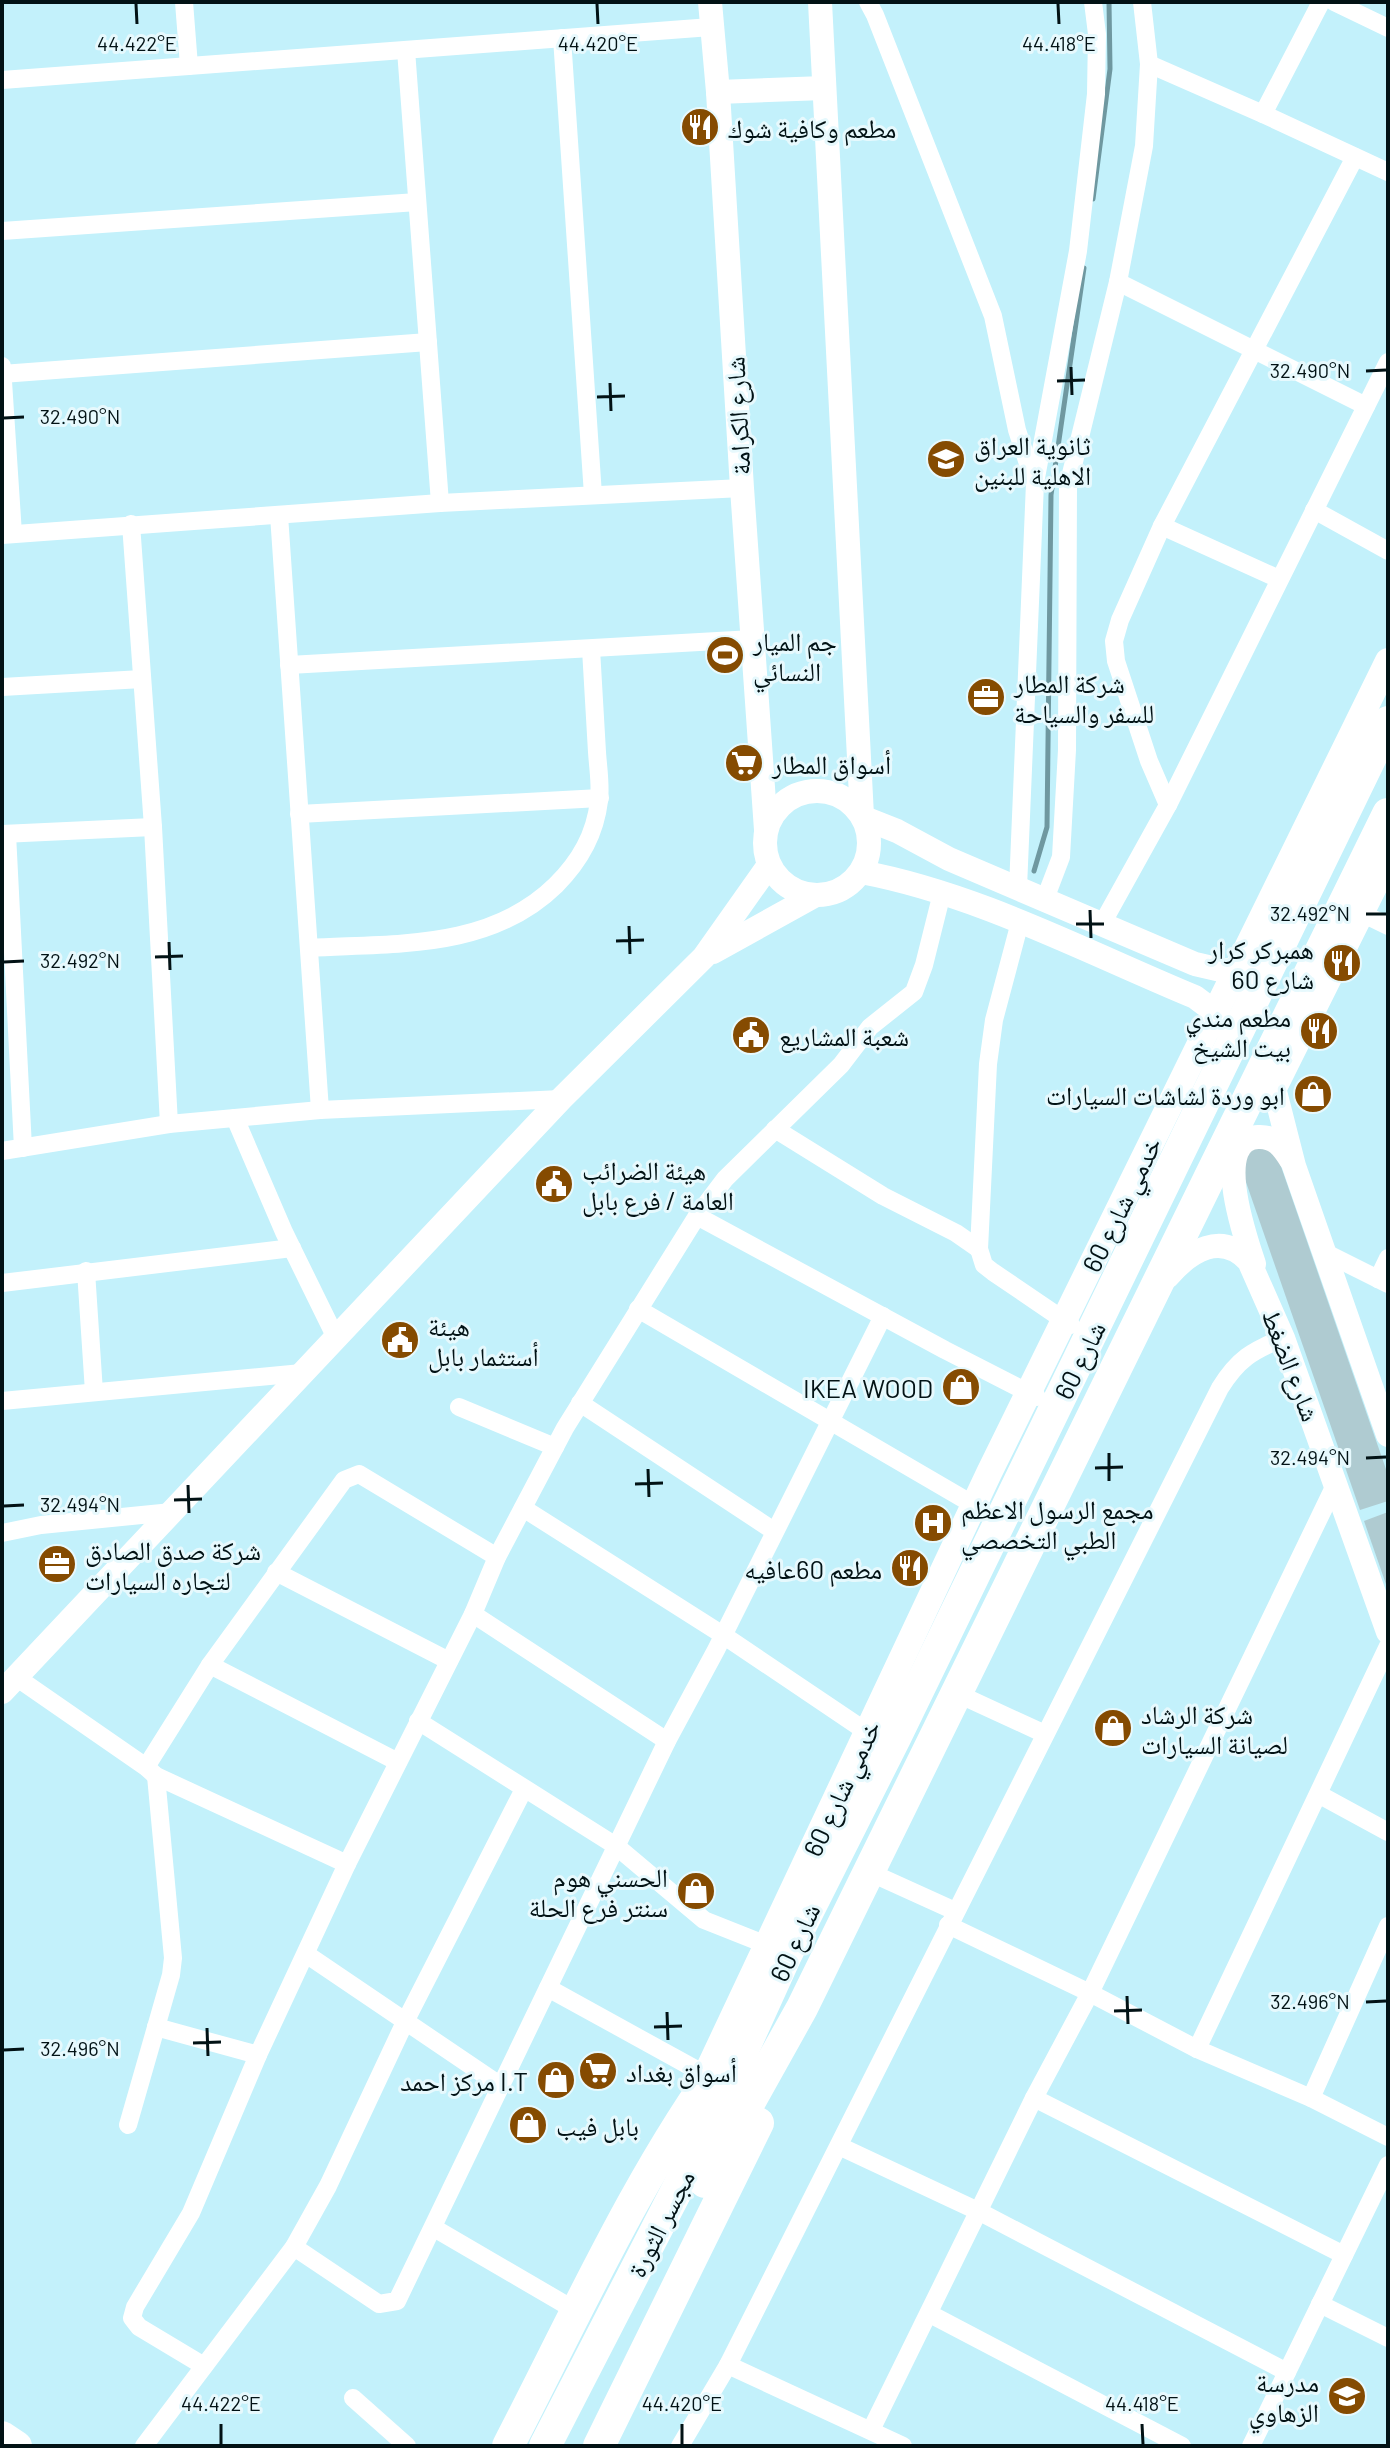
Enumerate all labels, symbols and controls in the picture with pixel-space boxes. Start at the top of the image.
text: 44.422°E [97,31,177,55]
text: 44.420°E [558,31,638,55]
text: 44.418°E [1022,31,1096,55]
restaurant icon: مطعم وكافية شوك [679,106,721,148]
place label: مطعم وكافية شوك [728,112,896,146]
street label: شارع الكرامة [718,356,758,476]
text: 32.490°N [1270,358,1350,382]
text: 32.490°N [40,404,120,428]
place label: ثانوية العراق الاهلية للبنين [974,429,1091,492]
school or university icon: ثانوية العراق الاهلية للبنين [925,438,967,480]
place label: جم الميار النسائي [752,625,837,692]
sports icon: جم الميار النسائي [704,634,746,676]
place label: شركة المطار للسفر والسياحة [1013,667,1154,729]
office icon: شركة المطار للسفر والسياحة [965,676,1007,718]
supermarket icon: أسواق المطار [723,742,765,784]
place label: أسواق المطار [771,748,891,781]
text: 32.492°N [1270,901,1350,925]
place label: همبركر كرار شارع 60 [1207,933,1314,996]
restaurant icon: همبركر كرار شارع 60 [1321,942,1363,984]
text: 32.492°N [40,948,120,972]
place label: مطعم مندي بيت الشيخ [1185,1001,1291,1065]
restaurant icon: مطعم مندي بيت الشيخ [1298,1010,1340,1052]
public building icon: شعبة المشاريع [730,1014,772,1056]
place label: شعبة المشاريع [779,1020,909,1054]
shop icon: ابو وردة لشاشات السيارات [1292,1073,1334,1115]
place label: ابو وردة لشاشات السيارات [1046,1079,1285,1111]
street label: خدمي شارع 60 [1075,1131,1173,1280]
place label: هيئة الضرائب العامة / فرع بابل [582,1154,734,1217]
public building icon: هيئة الضرائب العامة / فرع بابل [533,1163,575,1205]
street label: شارع الضغط [1255,1305,1328,1426]
place label: هيئة أستثمار بابل [428,1310,539,1373]
street label: شارع 60 [1047,1316,1113,1405]
public building icon: هيئة أستثمار بابل [379,1319,421,1361]
shop icon: IKEA WOOD [940,1366,982,1408]
place label: IKEA WOOD [803,1372,933,1403]
text: 32.494°N [1270,1445,1350,1469]
text: 32.494°N [40,1492,120,1516]
place label: مجمع الرسول الاعظم الطبي التخصصي [961,1493,1154,1560]
hospital icon: مجمع الرسول الاعظم الطبي التخصصي [912,1502,954,1544]
place label: شركة صدق الصادق لتجاره السيارات [85,1534,261,1595]
office icon: شركة صدق الصادق لتجاره السيارات [36,1543,78,1585]
restaurant icon: مطعم 60عافيه [889,1547,931,1589]
place label: مطعم 60عافيه [744,1553,882,1587]
place label: شركة الرشاد لصيانة السيارات [1141,1698,1288,1759]
shop icon: شركة الرشاد لصيانة السيارات [1092,1707,1134,1749]
street label: خدمي شارع 60 [796,1715,892,1864]
place label: الحسني هوم سنتر فرع الحلة [529,1861,668,1924]
shop icon: الحسني هوم سنتر فرع الحلة [675,1870,717,1912]
street label: شارع 60 [762,1898,827,1987]
text: 32.496°N [1270,1989,1350,2013]
text: 32.496°N [40,2036,120,2060]
supermarket icon: أسواق بغداد [577,2050,619,2092]
place label: أسواق بغداد [626,2056,737,2089]
shop icon: مركز احمد I.T [535,2059,577,2101]
place label: مركز احمد I.T [400,2065,528,2097]
shop icon: بابل فيب [507,2104,549,2146]
place label: بابل فيب [556,2110,639,2143]
street label: مجسر الثورة [620,2164,701,2282]
place label: مدرسة الزهاوي [1249,2366,1319,2433]
school or university icon: مدرسة الزهاوي [1326,2375,1368,2417]
text: 44.422°E [181,2391,261,2415]
text: 44.420°E [642,2391,722,2415]
text: 44.418°E [1105,2391,1179,2415]

